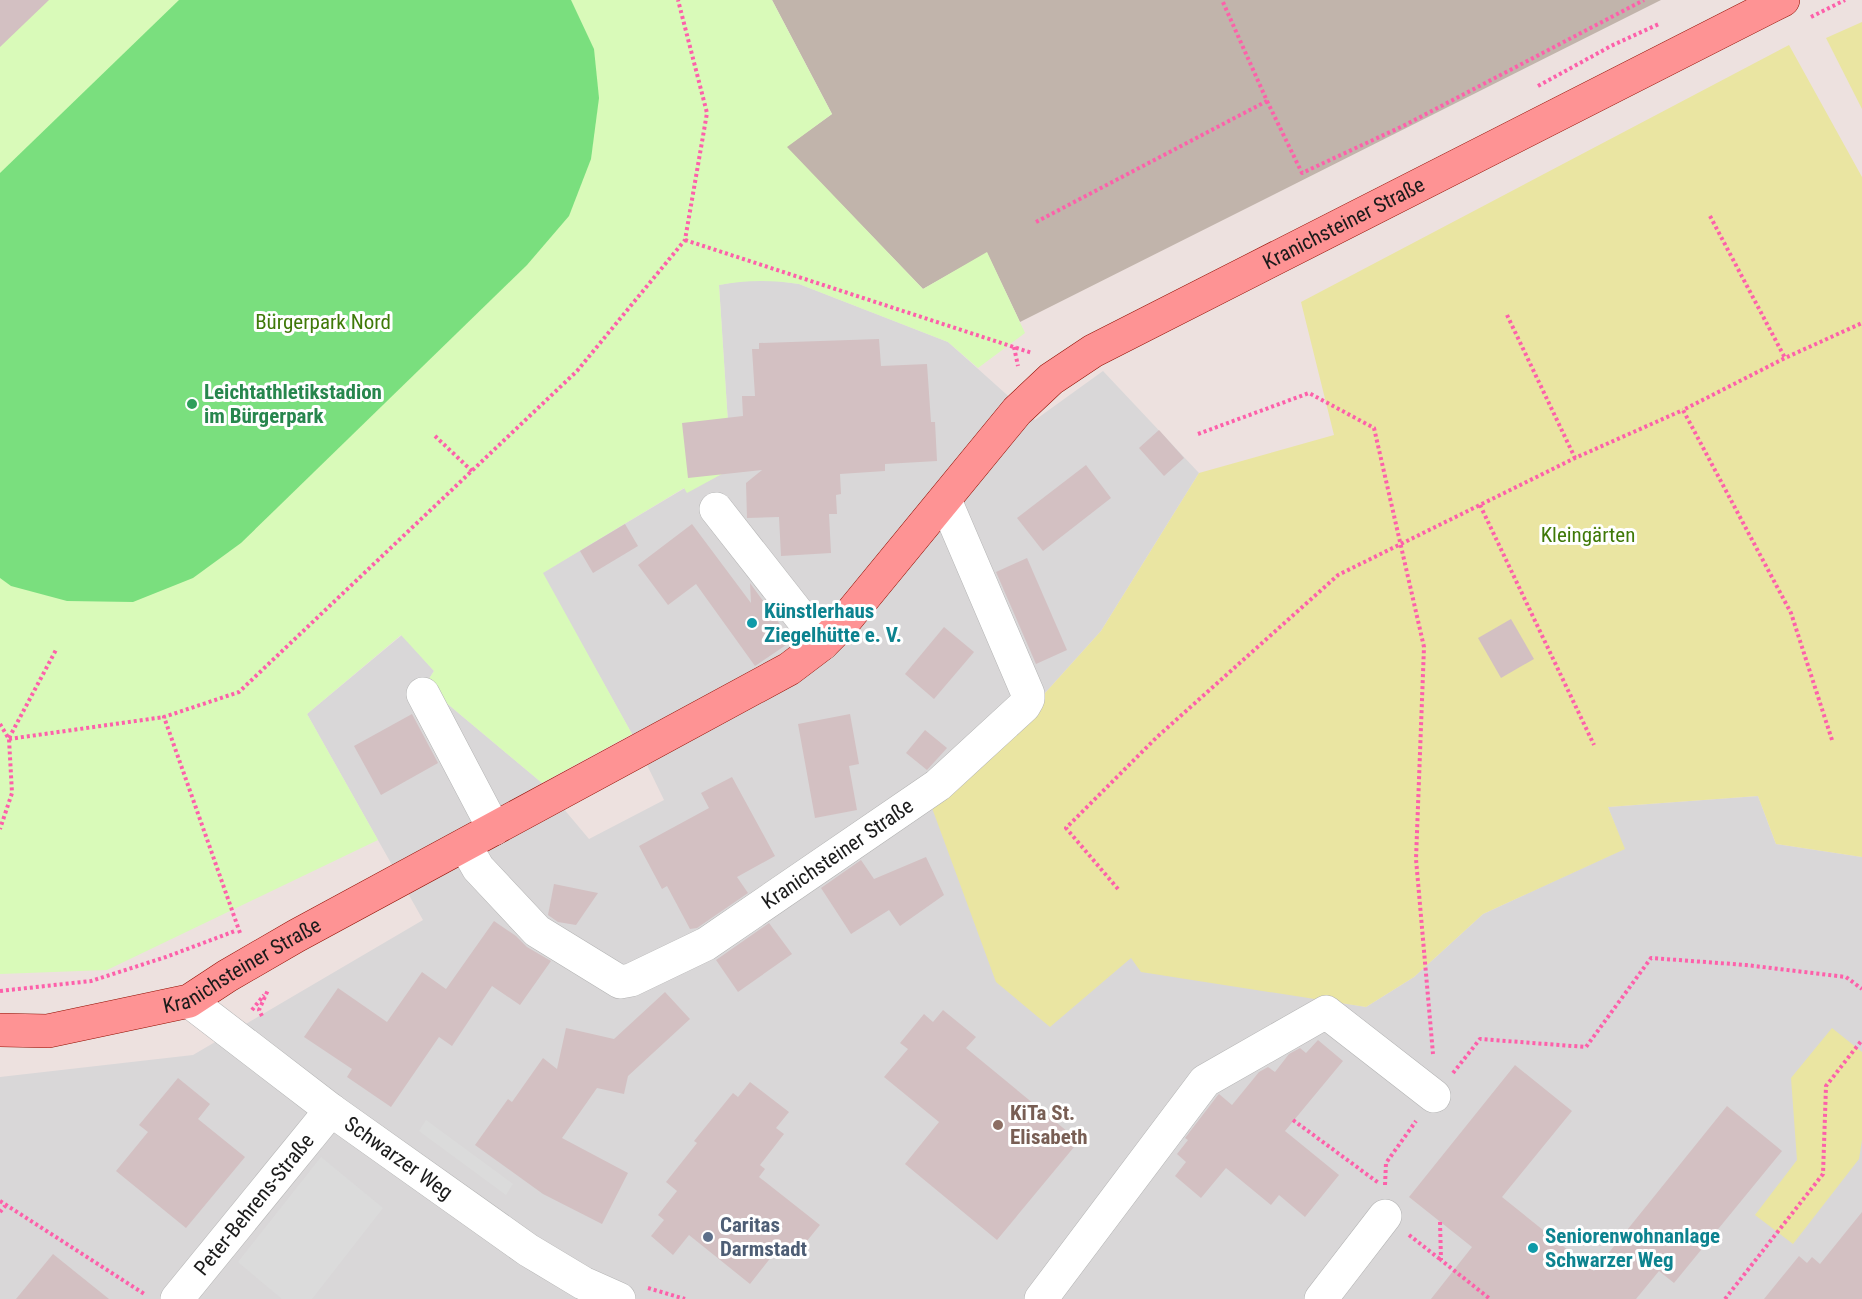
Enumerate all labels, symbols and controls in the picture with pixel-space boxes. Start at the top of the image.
street label: Kranichsteiner Straße [1259,172,1429,274]
park label: Bürgerpark Nord [255,310,391,334]
place label: Leichtathletikstadion im Bürgerpark [204,380,382,428]
marker: Leichtathletikstadion im Bürgerpark [185,397,199,411]
park label: Kleingärten [1541,523,1635,547]
place label: Künstlerhaus Ziegelhütte e. V. [764,599,902,647]
marker: Künstlerhaus Ziegelhütte e. V. [745,616,759,630]
street label: Kranichsteiner Straße [757,794,918,914]
street label: Kranichsteiner Straße [161,913,325,1018]
place label: KiTa St. Elisabeth [1010,1101,1088,1149]
street label: Schwarzer Weg [340,1112,457,1205]
marker: KiTa St. Elisabeth [991,1118,1005,1132]
street label: Peter-Behrens-Straße [189,1129,319,1280]
place label: Caritas Darmstadt [720,1213,807,1261]
place label: Seniorenwohnanlage Schwarzer Weg [1545,1224,1720,1272]
marker: Caritas Darmstadt [701,1230,715,1244]
marker: Seniorenwohnanlage Schwarzer Weg [1526,1241,1540,1255]

